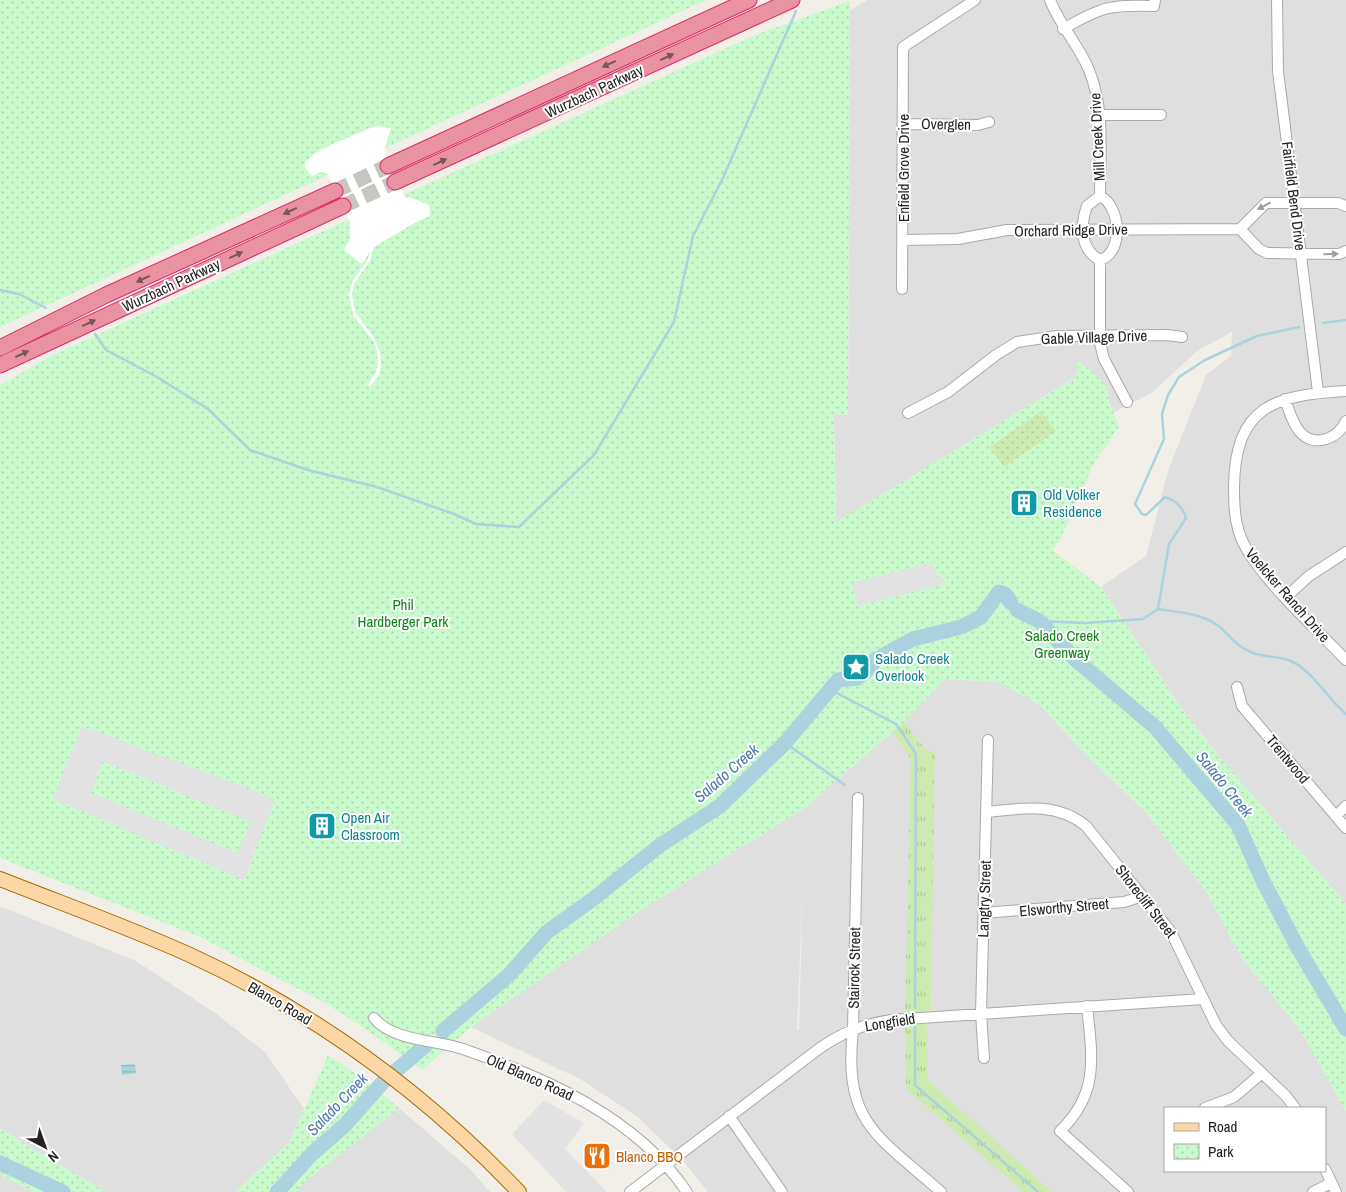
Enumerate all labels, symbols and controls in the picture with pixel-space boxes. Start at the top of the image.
one-way arrow [660,53,674,61]
street label: Wurzbach Parkway [542,59,647,123]
one-way arrow [602,61,616,69]
street label: Mill Creek Drive [1084,92,1110,182]
street label: Overglen [921,113,971,135]
street label: Enfield Grove Drive [893,114,914,222]
street label: Fairfield Bend Drive [1277,140,1311,252]
one-way arrow [433,158,447,166]
one-way arrow [1257,202,1272,210]
one-way arrow [283,207,297,215]
street label: Orchard Ridge Drive [1014,219,1128,241]
one-way arrow [1324,249,1340,257]
one-way arrow [229,251,243,259]
street label: Wurzbach Parkway [119,253,224,317]
one-way arrow [136,275,150,283]
one-way arrow [81,319,96,328]
street label: Gable Village Drive [1040,325,1148,349]
one-way arrow [15,350,29,358]
place label: Old Volker Residence [1043,484,1102,522]
building icon: Old Volker Residence [1009,488,1039,518]
street label: Voelcker Ranch Drive [1241,543,1335,647]
park label: Phil Hardberger Park [358,594,449,632]
park label: Salado Creek Greenway [1025,625,1100,663]
place label: Salado Creek Overlook [875,648,950,686]
place icon: Salado Creek Overlook [841,652,871,682]
street label: Trentwood [1261,730,1315,788]
water label: Salado Creek [689,738,764,807]
water label: Salado Creek [1191,746,1259,822]
place label: Open Air Classroom [341,807,400,845]
building icon: Open Air Classroom [307,811,337,841]
street label: Langtry Street [972,859,996,938]
street label: Shorecliff Street [1111,860,1182,943]
street label: Elsworthy Street [1018,893,1110,921]
street label: Stairock Street [843,927,865,1009]
street label: Blanco Road [244,976,316,1030]
street label: Longfield [863,1008,917,1036]
street label: Old Blanco Road [483,1048,577,1106]
water label: Salado Creek [301,1067,373,1140]
legend [1164,1107,1326,1172]
text: Road [1208,1116,1237,1137]
north arrow [20,1122,70,1172]
restaurant icon: Blanco BBQ [582,1141,612,1171]
text: Park [1208,1141,1234,1162]
place label: Blanco BBQ [616,1146,683,1167]
text: N [44,1147,63,1166]

